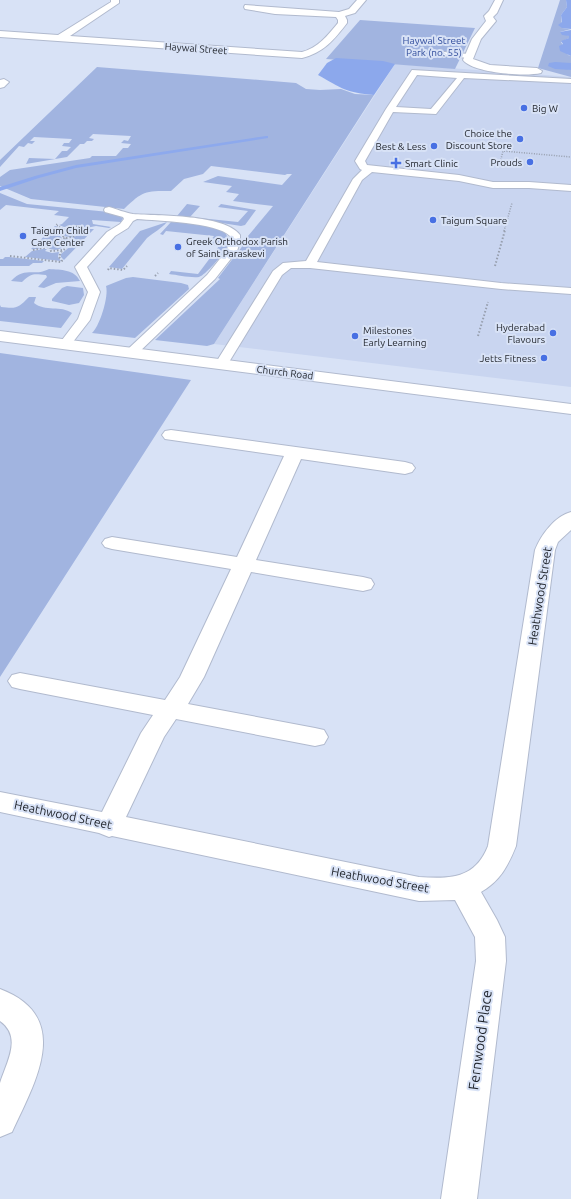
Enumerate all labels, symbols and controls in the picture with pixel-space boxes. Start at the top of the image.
park label: Haywal Street Park (no. 55) [403,35,465,58]
street label: Haywal Street [164,41,228,56]
marker: Big W [519,103,529,113]
place label: Big W [532,103,558,114]
place label: Choice the Discount Store [446,128,512,151]
marker: Choice the Discount Store [515,134,525,144]
place label: Best & Less [375,141,426,152]
marker: Best & Less [429,141,439,151]
marker: Smart Clinic [390,157,402,169]
place label: Prouds [490,157,522,168]
marker: Prouds [525,157,535,167]
place label: Smart Clinic [405,158,458,169]
marker: Taigum Square [428,215,438,225]
place label: Taigum Square [441,215,507,226]
place label: Taigum Child Care Center [31,225,89,248]
marker: Taigum Child Care Center [18,231,28,241]
place label: Greek Orthodox Parish of Saint Paraskevi [186,236,288,259]
marker: Greek Orthodox Parish of Saint Paraskevi [173,242,183,252]
place label: Hyderabad Flavours [496,322,545,345]
place label: Milestones Early Learning [363,325,426,348]
marker: Hyderabad Flavours [548,328,558,338]
marker: Milestones Early Learning [350,331,360,341]
place label: Jetts Fitness [480,353,536,364]
marker: Jetts Fitness [539,353,549,363]
street label: Church Road [256,364,314,381]
street label: Heathwood Street [525,546,554,646]
street label: Heathwood Street [13,798,113,831]
street label: Heathwood Street [330,864,430,895]
street label: Fernwood Place [465,989,495,1091]

